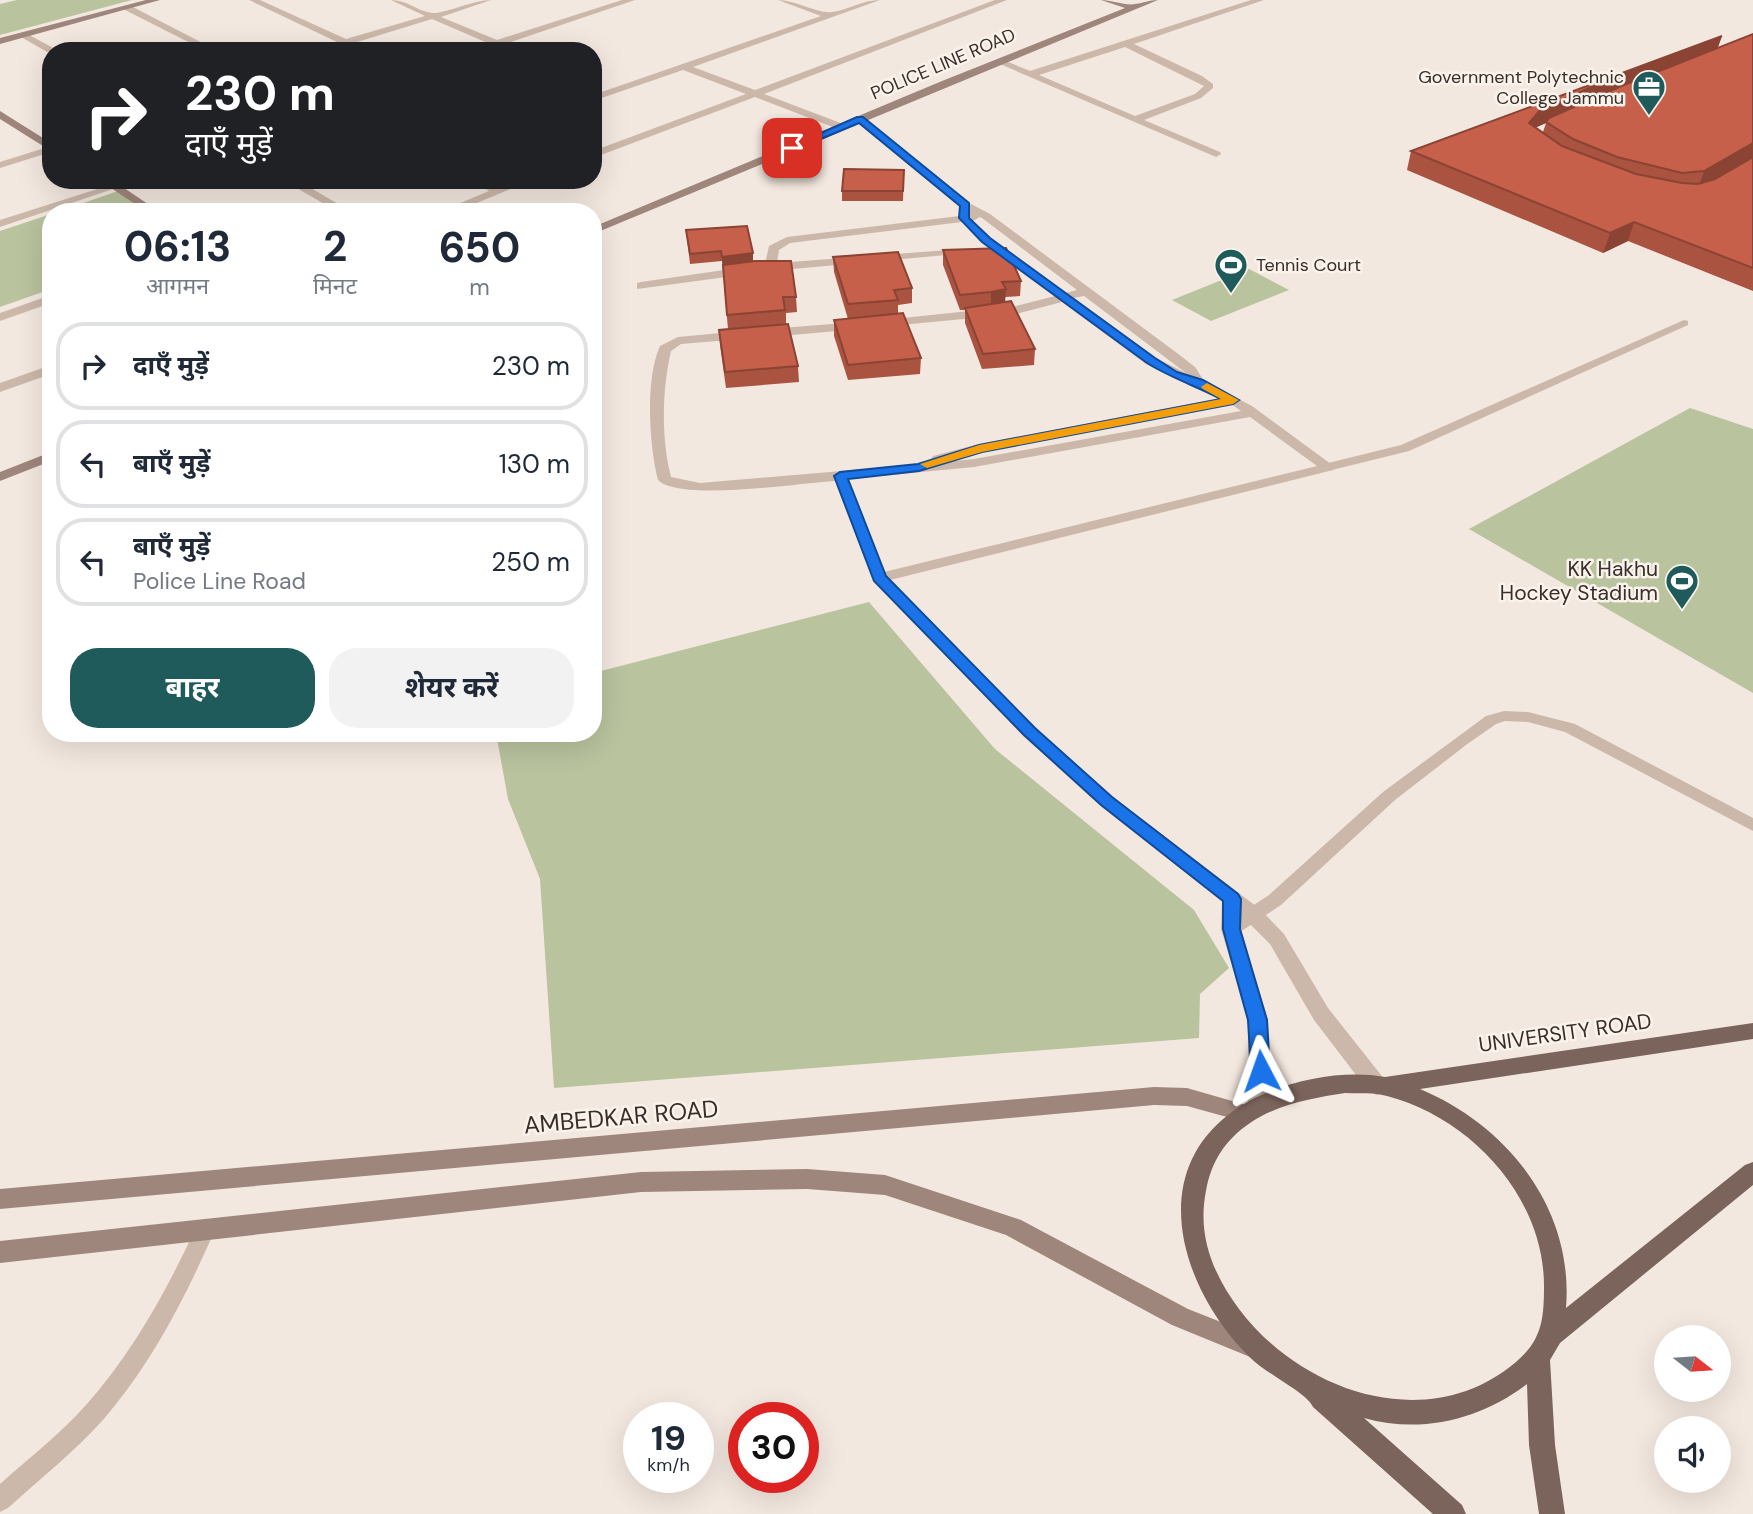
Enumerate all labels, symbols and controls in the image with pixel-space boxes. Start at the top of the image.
street label: POLICE LINE ROAD [867,23,1019,105]
text: 230 m [185,61,335,125]
place label: Government Polytechnic College Jammu [1418,65,1624,110]
office icon: Government Polytechnic College Jammu [1630,68,1668,117]
icon: right [70,70,161,161]
pin [762,118,822,178]
text: दाएँ मुड़ें [185,123,273,165]
icon: arrive [773,129,811,167]
text: 06:13 [124,219,231,274]
text: 2 [323,219,347,274]
text: 650 [439,220,520,275]
sports icon: Tennis Court [1212,246,1250,295]
place label: Tennis Court [1256,253,1361,277]
text: आगमन [146,271,209,301]
text: मिनट [313,271,357,301]
text: m [469,272,490,302]
icon: right [74,347,112,385]
text: दाएँ मुड़ें [133,348,209,382]
text: 230 m [492,349,570,383]
icon: left [74,445,112,483]
text: बाएँ मुड़ें [133,446,210,480]
text: 130 m [499,447,570,481]
text: बाएँ मुड़ें [133,529,210,563]
icon: left [74,543,112,581]
text: 250 m [491,545,570,579]
place label: KK Hakhu Hockey Stadium [1500,555,1658,607]
sports icon: KK Hakhu Hockey Stadium [1663,562,1701,611]
text: Police Line Road [133,566,306,596]
button: बाहर [70,648,315,728]
button: शेयर करें [329,648,574,728]
street label: UNIVERSITY ROAD [1477,1007,1653,1059]
position arrow [1224,1034,1298,1108]
street label: AMBEDKAR ROAD [522,1093,720,1140]
north arrow [1654,1325,1731,1402]
map controls [1654,1325,1731,1493]
speed limit sign: 30 [728,1402,819,1493]
text: 19 [651,1415,686,1461]
button: sound [1654,1416,1731,1493]
text: km/h [647,1453,690,1477]

